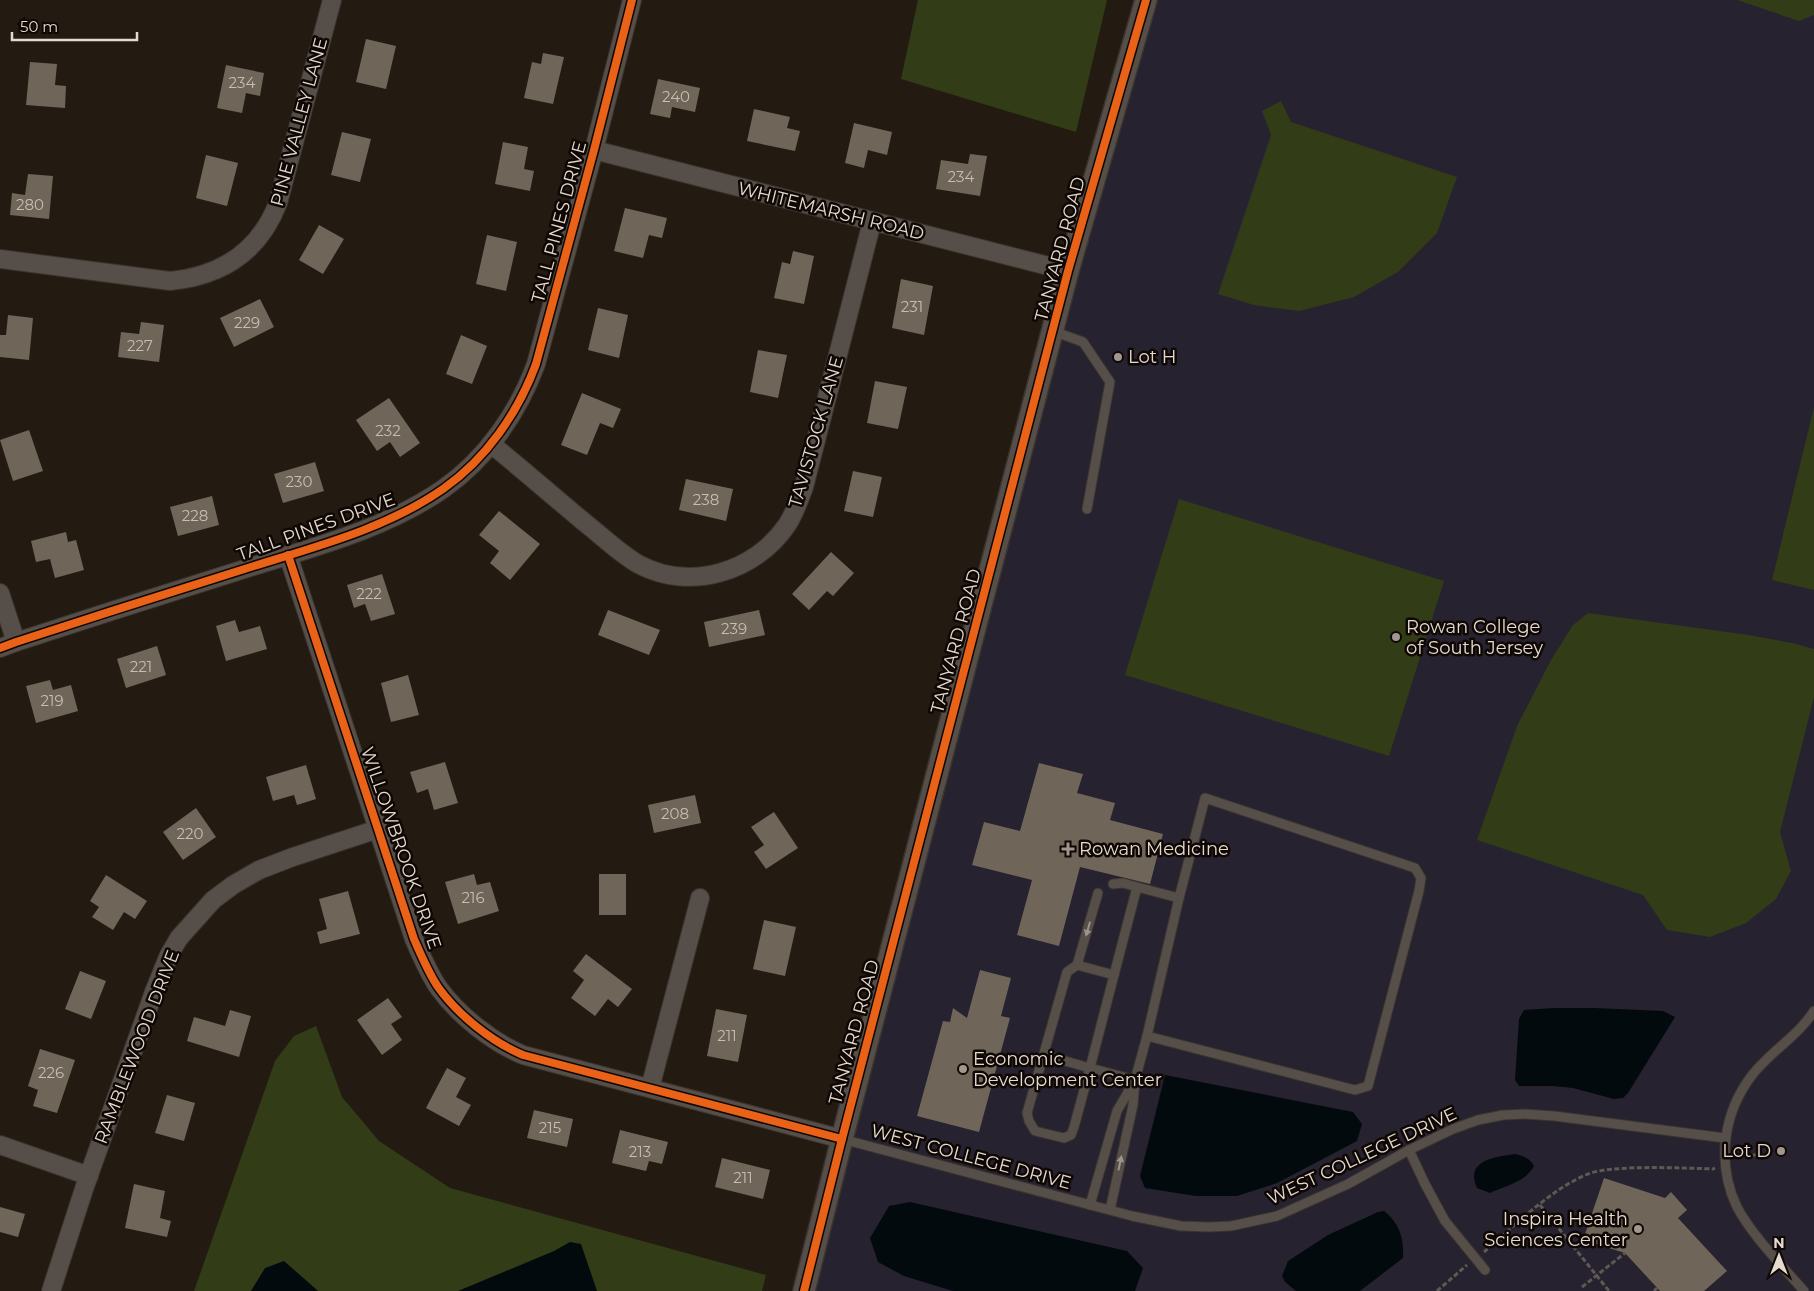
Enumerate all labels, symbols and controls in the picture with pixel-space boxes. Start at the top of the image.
scale bar [12,10,138,42]
text: 50 m [20,17,58,36]
street label: PINE VALLEY LANE [266,35,332,209]
house number: 234 [229,73,256,92]
house number: 240 [662,87,690,106]
street label: TALL PINES DRIVE [527,139,591,305]
house number: 234 [948,167,975,186]
street label: TANYARD ROAD [1030,174,1090,324]
street label: WHITEMARSH ROAD [735,177,927,245]
house number: 280 [16,195,44,214]
house number: 231 [901,297,923,316]
house number: 229 [234,313,260,332]
house number: 227 [127,336,153,355]
place label: Lot H [1128,346,1176,368]
marker: Lot H [1112,351,1124,363]
street label: TAVISTOCK LANE [784,354,848,510]
house number: 232 [375,421,401,440]
house number: 230 [286,472,313,491]
street label: TALL PINES DRIVE [234,488,398,566]
house number: 238 [693,490,719,509]
house number: 228 [182,506,208,525]
street label: TANYARD ROAD [926,566,986,716]
house number: 222 [356,584,382,603]
place label: Rowan College of South Jersey [1406,616,1543,659]
house number: 239 [721,619,747,638]
marker: Rowan College of South Jersey [1390,631,1402,643]
house number: 221 [130,657,152,676]
house number: 219 [40,691,64,710]
street label: WILLOWBROOK DRIVE [356,744,446,952]
house number: 208 [661,804,689,823]
house number: 220 [177,824,204,843]
place label: Rowan Medicine [1079,838,1229,860]
marker: Rowan Medicine [1061,842,1075,856]
house number: 216 [461,888,485,907]
one-way arrow [1083,922,1091,937]
street label: RAMBLEWOOD DRIVE [90,947,184,1147]
street label: TANYARD ROAD [824,957,884,1107]
house number: 211 [717,1026,737,1045]
place label: Economic Development Center [973,1048,1162,1091]
house number: 226 [38,1063,64,1082]
marker: Economic Development Center [957,1063,969,1075]
street label: WEST COLLEGE DRIVE [1264,1102,1460,1210]
house number: 215 [539,1118,561,1137]
street label: WEST COLLEGE DRIVE [869,1120,1073,1194]
place label: Lot D [1722,1140,1771,1162]
house number: 213 [629,1142,651,1161]
marker: Lot D [1775,1145,1787,1157]
one-way arrow [1117,1154,1125,1170]
house number: 211 [733,1168,753,1187]
place label: Inspira Health Sciences Center [1484,1208,1628,1251]
marker: Inspira Health Sciences Center [1632,1223,1644,1235]
north arrow [1754,1231,1804,1281]
text: N [1773,1234,1785,1252]

